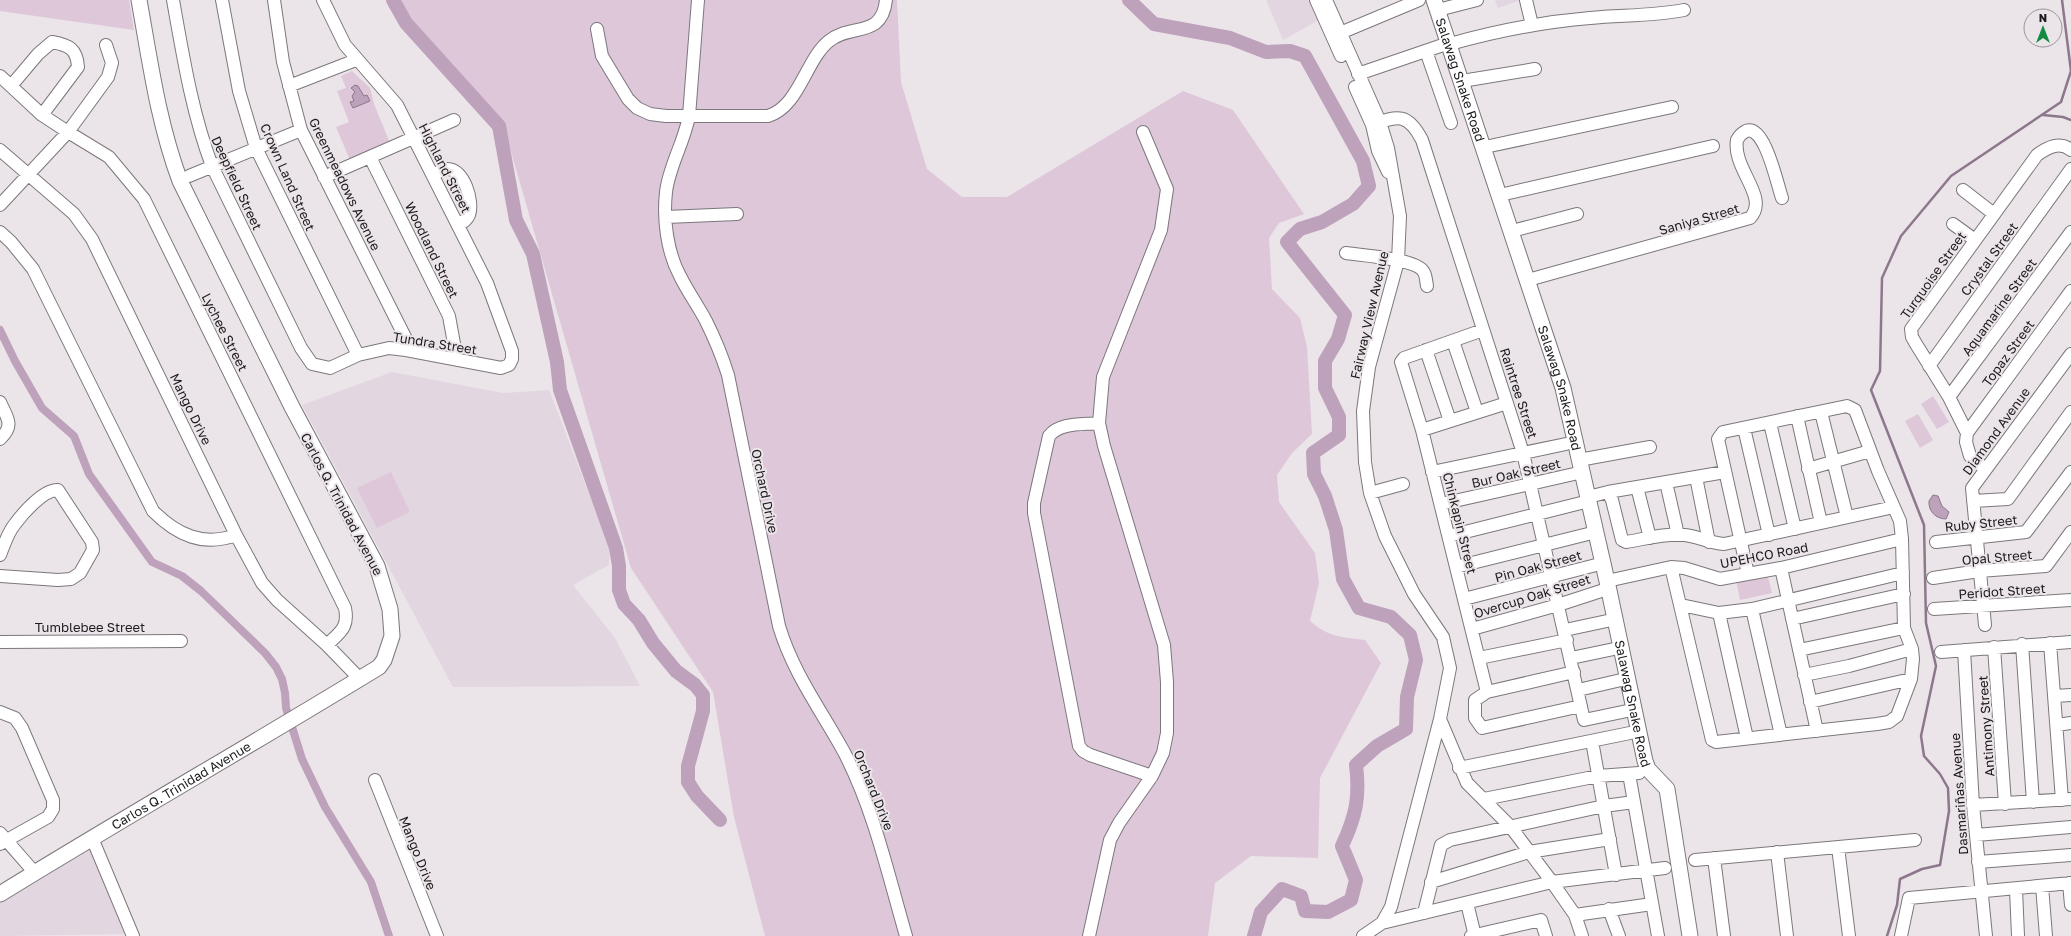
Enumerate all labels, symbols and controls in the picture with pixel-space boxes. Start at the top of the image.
north arrow [2023,8,2063,48]
text: N [2039,11,2047,24]
street label: Salawag Snake Road [1432,16,1489,144]
street label: Greenmeadows Avenue [306,115,384,253]
street label: Highland Street [415,120,475,216]
street label: Crown Land Street [257,121,319,233]
street label: Deepfield Street [208,134,266,232]
street label: Woodland Street [402,199,462,301]
street label: Saniya Street [1657,200,1741,238]
street label: Crystal Street [1957,219,2021,299]
street label: Turquoise Street [1897,228,1969,322]
street label: Fairway View Avenue [1346,249,1392,381]
street label: Aquamarine Street [1958,255,2040,359]
street label: Lychee Street [199,290,251,374]
street label: Topaz Street [1978,317,2038,389]
street label: Salawag Snake Road [1535,323,1585,452]
street label: Tundra Street [392,328,478,358]
street label: Raintree Street [1497,346,1541,440]
street label: Mango Drive [167,371,215,447]
street label: Diamond Avenue [1959,384,2033,478]
street label: Carlos Q. Trinidad Avenue [298,430,386,578]
street label: Orchard Drive [748,448,782,534]
street label: Bur Oak Street [1470,455,1562,491]
street label: Chinkapin Street [1440,471,1480,575]
street label: Ruby Street [1944,511,2018,535]
street label: UPEHCO Road [1719,539,1809,571]
street label: Opal Street [1961,546,2033,568]
street label: Pin Oak Street [1493,547,1583,585]
street label: Overcup Oak Street [1472,571,1592,621]
street label: Peridot Street [1958,580,2046,602]
street label: Tumblebee Street [35,619,145,635]
street label: Salawag Snake Road [1612,638,1655,769]
street label: Antimony Street [1974,675,1998,777]
street label: Dasmariñas Avenue [1947,733,1971,855]
street label: Carlos Q. Trinidad Avenue [108,738,253,833]
street label: Orchard Drive [851,747,897,833]
street label: Mango Drive [396,814,440,892]

